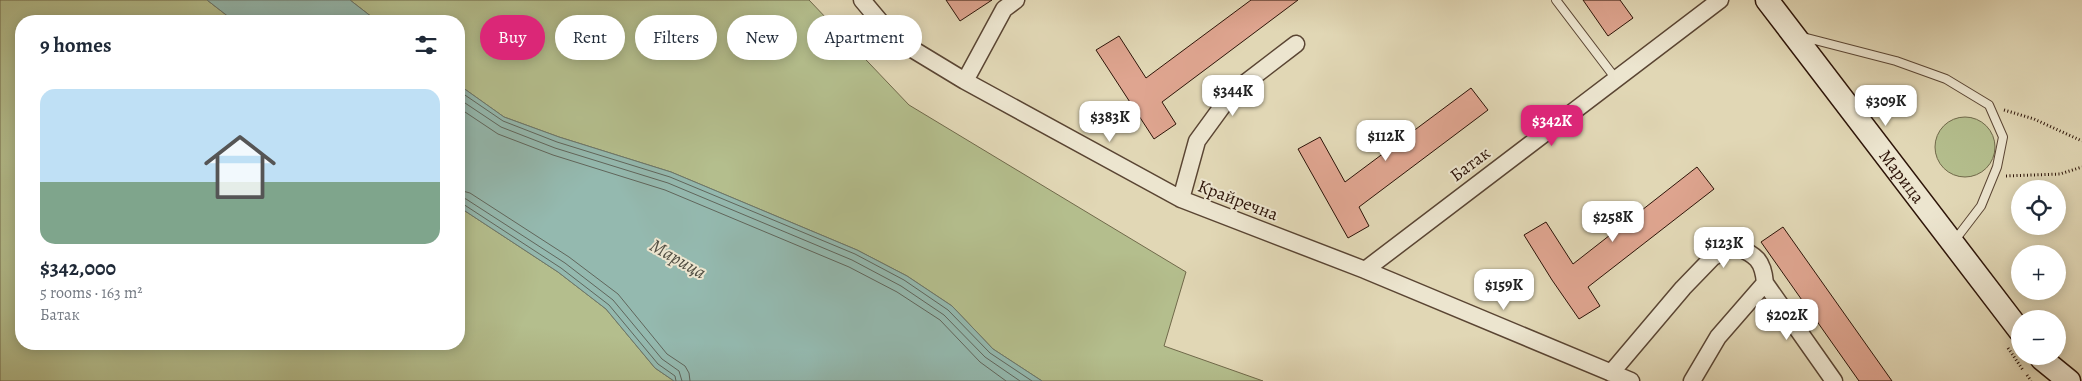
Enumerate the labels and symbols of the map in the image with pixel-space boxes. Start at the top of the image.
pin: $344K [1198,74,1268,117]
pin: $309K [1851,84,1921,127]
pin: $383K [1075,100,1145,143]
pin: $342K [1517,104,1587,147]
pin: $112K [1351,120,1421,162]
street label: Батак [1445,141,1495,187]
street label: Марица [1874,145,1931,209]
street label: Крайречна [1194,174,1282,227]
pin: $258K [1578,200,1648,243]
pin: $123K [1689,226,1759,269]
water label: Марица [645,232,711,286]
pin: $159K [1469,268,1539,311]
pin: $202K [1752,298,1822,341]

